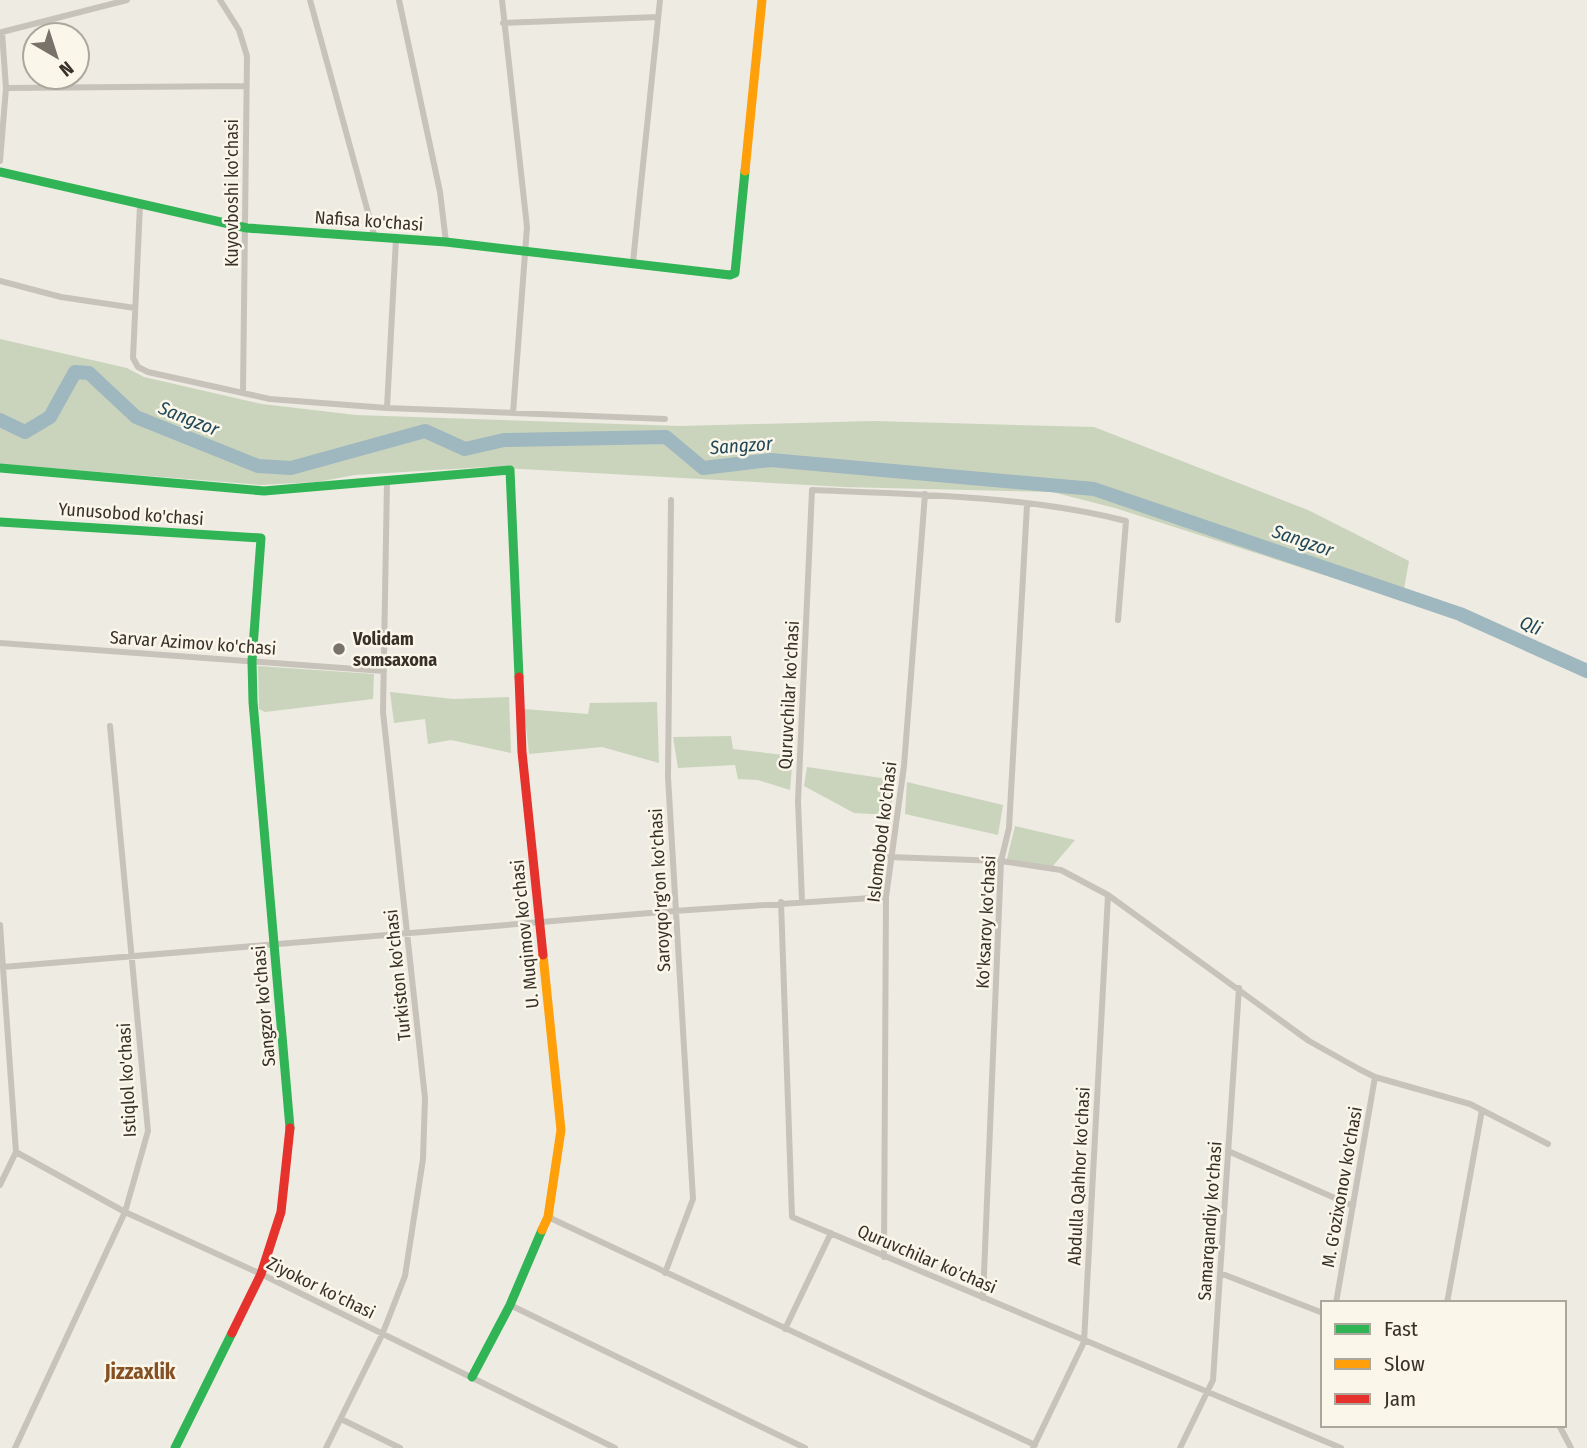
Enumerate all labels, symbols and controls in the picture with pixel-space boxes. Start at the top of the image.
north arrow [21,21,91,91]
text: N [55,56,78,81]
street label: Kuyovboshi ko'chasi [221,119,243,267]
street label: Nafisa ko'chasi [314,206,424,236]
water label: Sangzor [154,396,224,441]
water label: Sangzor [708,432,775,459]
street label: Yunusobod ko'chasi [58,498,204,530]
water label: Sangzor [1268,519,1338,562]
water label: Qli [1516,611,1546,640]
street label: Quruvchilar ko'chasi [774,620,804,770]
street label: Sarvar Azimov ko'chasi [109,626,277,660]
place label: Volidam somsaxona [352,628,437,671]
marker: Volidam somsaxona [331,641,347,657]
street label: Islomobod ko'chasi [862,760,902,904]
street label: Saroyqo'rg'on ko'chasi [645,808,675,972]
street label: Ko'ksaroy ko'chasi [972,855,1000,989]
street label: U. Muqimov ko'chasi [506,859,544,1009]
street label: Turkiston ko'chasi [380,908,416,1042]
street label: Sangzor ko'chasi [248,944,280,1068]
street label: Istiqlol ko'chasi [113,1022,141,1138]
street label: Abdulla Qahhor ko'chasi [1063,1086,1095,1266]
street label: M. G'ozixonov ko'chasi [1317,1105,1367,1269]
street label: Samarqandiy ko'chasi [1193,1141,1227,1301]
street label: Quruvchilar ko'chasi [854,1220,1000,1298]
street label: Ziyokor ko'chasi [263,1252,379,1324]
legend [1321,1301,1566,1427]
text: Fast [1384,1316,1418,1342]
text: Slow [1384,1351,1425,1377]
district label: Jizzaxlik [103,1359,176,1385]
text: Jam [1384,1386,1416,1412]

